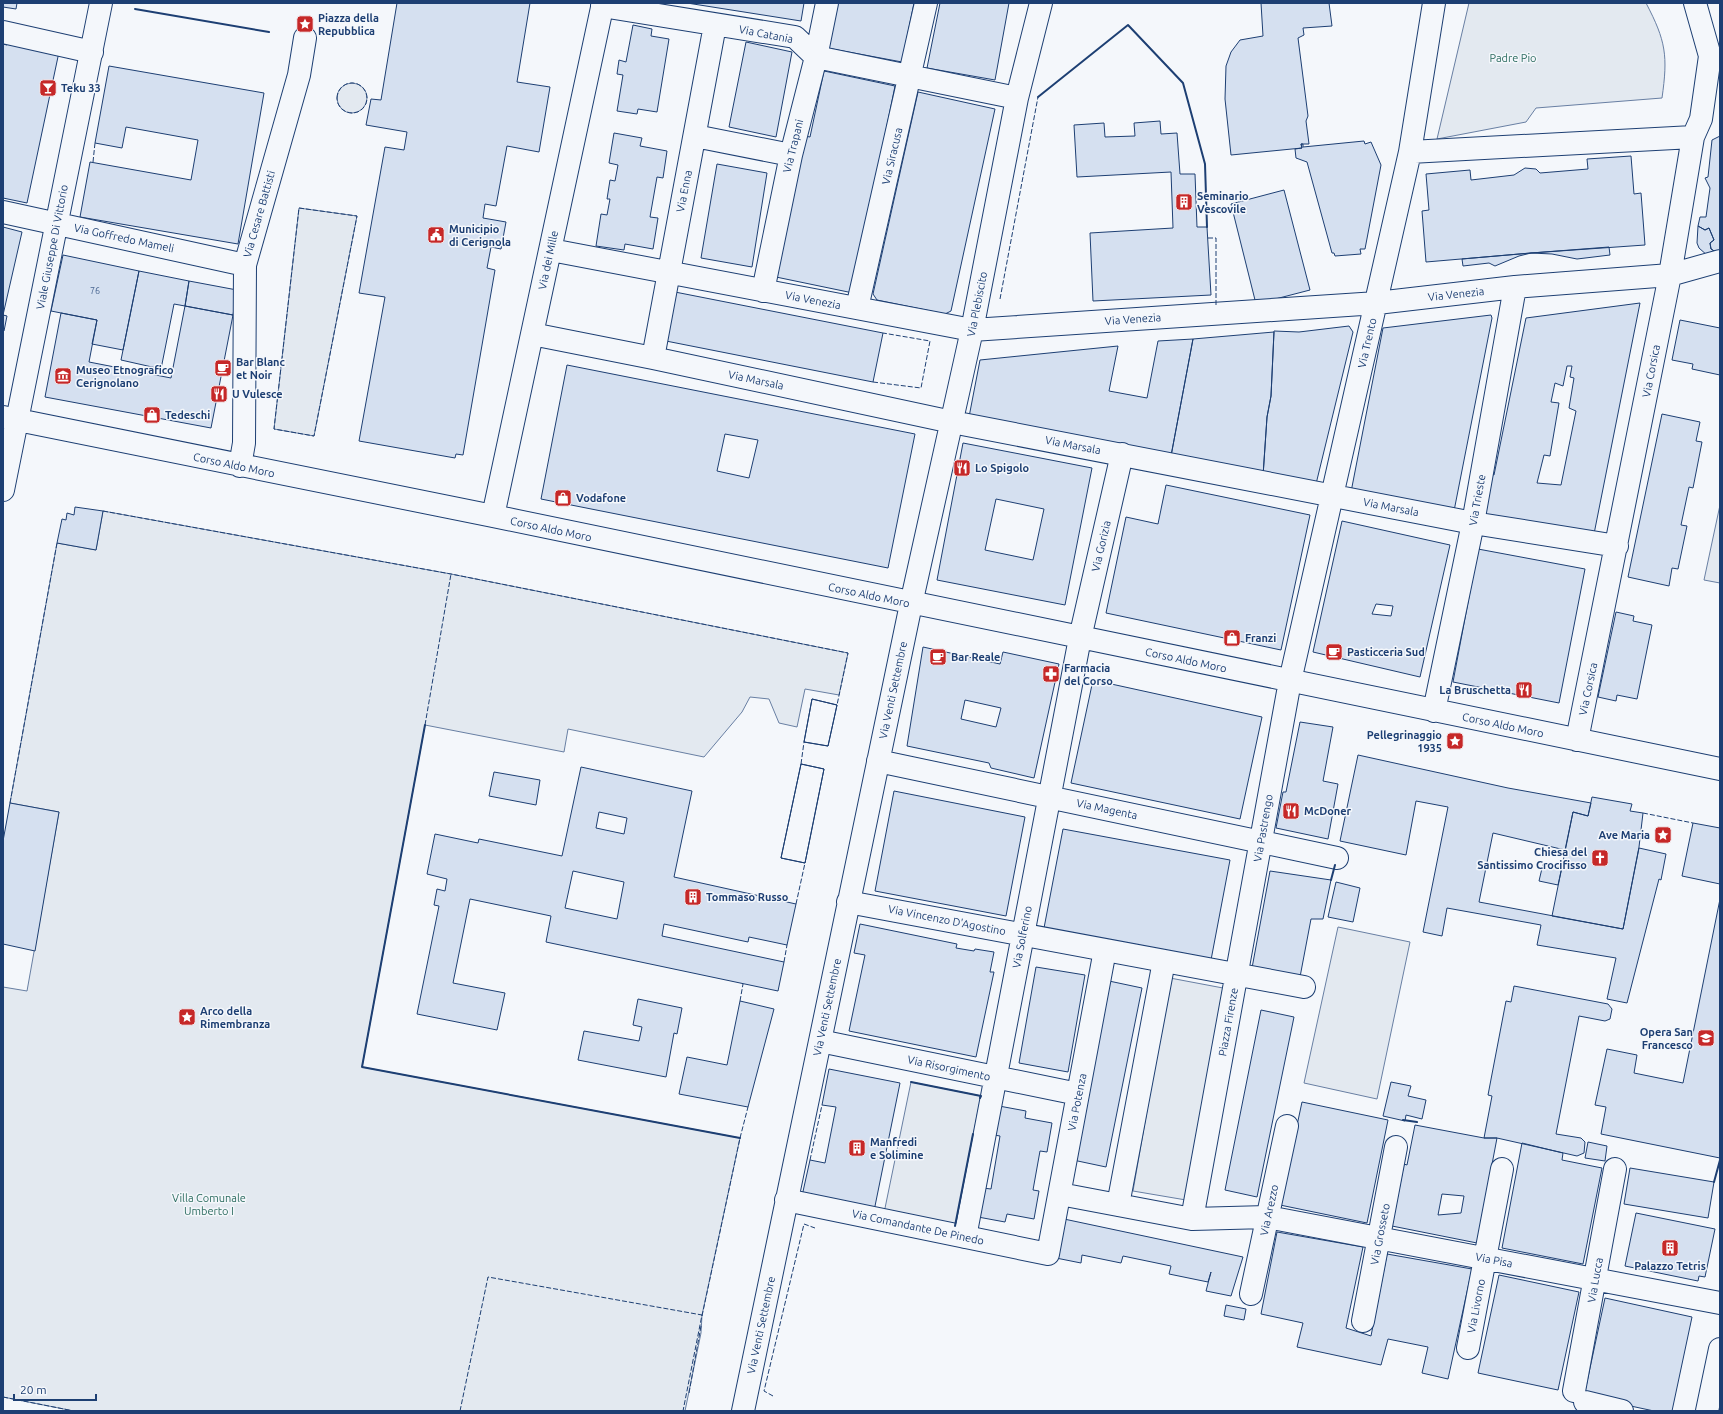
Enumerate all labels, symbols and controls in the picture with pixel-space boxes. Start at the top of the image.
place label: Piazza della Repubblica [318,12,379,37]
place icon: Piazza della Repubblica [295,14,315,34]
street label: Via Catania [738,23,794,45]
park label: Padre Pio [1489,52,1537,64]
bar icon: Teku 33 [38,78,58,98]
place label: Teku 33 [61,82,101,94]
street label: Via Trapani [781,118,805,174]
street label: Via Siracusa [880,126,904,186]
street label: Via Cesare Battisti [241,169,277,259]
street label: Via Enna [674,169,694,213]
street label: Viale Giuseppe Di Vittorio [34,184,70,310]
place label: Seminario Vescovile [1197,190,1249,215]
building icon: Seminario Vescovile [1174,192,1194,212]
street label: Via Goffredo Mameli [73,222,175,254]
place label: Municipio di Cerignola [449,223,511,248]
public building icon: Municipio di Cerignola [426,225,446,245]
street label: Via dei Mille [536,229,560,291]
street label: Via Plebiscito [965,270,989,338]
street label: Via Venezia [1427,285,1485,303]
house number: 76 [90,286,100,296]
street label: Via Venezia [784,289,842,311]
street label: Via Venezia [1104,311,1162,327]
street label: Via Trento [1355,317,1379,369]
street label: Via Corsica [1640,343,1662,399]
place label: Bar Blanc et Noir [236,356,286,381]
cafe icon: Bar Blanc et Noir [213,358,233,378]
place label: Museo Etnografico Cerignolano [76,364,174,389]
museum icon: Museo Etnografico Cerignolano [53,366,73,386]
street label: Via Marsala [727,368,785,392]
restaurant icon: U Vulesce [209,384,229,404]
place label: U Vulesce [232,388,283,400]
shop icon: Tedeschi [142,405,162,425]
place label: Tedeschi [165,409,210,421]
street label: Via Marsala [1044,434,1102,456]
street label: Corso Aldo Moro [192,450,276,480]
restaurant icon: Lo Spigolo [952,458,972,478]
place label: Lo Spigolo [975,462,1030,474]
street label: Via Trieste [1467,473,1487,527]
shop icon: Vodafone [553,488,573,508]
place label: Vodafone [576,492,626,504]
street label: Via Marsala [1362,496,1420,518]
street label: Corso Aldo Moro [509,514,593,544]
street label: Via Gorizia [1089,519,1113,573]
street label: Corso Aldo Moro [827,580,911,610]
shop icon: Franzi [1222,628,1242,648]
place label: Franzi [1245,632,1276,644]
street label: Via Venti Settembre [877,640,909,740]
cafe icon: Pasticceria Sud [1324,642,1344,662]
street label: Corso Aldo Moro [1144,645,1228,675]
place label: Pasticceria Sud [1347,646,1425,658]
cafe icon: Bar Reale [928,647,948,667]
place label: Bar Reale [951,651,1000,663]
street label: Via Corsica [1577,661,1599,717]
place label: Farmacia del Corso [1064,662,1113,687]
pharmacy icon: Farmacia del Corso [1041,664,1061,684]
restaurant icon: La Bruschetta [1514,680,1534,700]
place label: La Bruschetta [1439,684,1511,696]
street label: Corso Aldo Moro [1461,710,1545,740]
place label: Pellegrinaggio 1935 [1367,729,1442,754]
place icon: Pellegrinaggio 1935 [1445,731,1465,751]
street label: Via Pastrengo [1251,793,1275,863]
street label: Via Magenta [1075,797,1139,821]
restaurant icon: McDoner [1281,801,1301,821]
place label: McDoner [1304,805,1352,817]
place icon: Ave Maria [1653,825,1673,845]
place label: Ave Maria [1599,829,1650,841]
place label: Chiesa del Santissimo Crocifisso [1477,846,1588,871]
church icon: Chiesa del Santissimo Crocifisso [1590,848,1610,868]
building icon: Tommaso Russo [683,887,703,907]
place label: Tommaso Russo [706,891,789,903]
street label: Via Vincenzo D'Agostino [887,903,1007,937]
street label: Via Solferino [1010,905,1034,969]
street label: Via Venti Settembre [811,957,843,1057]
street label: Piazza Firenze [1216,987,1240,1057]
place label: Arco della Rimembranza [200,1005,270,1030]
place icon: Arco della Rimembranza [177,1007,197,1027]
place label: Opera San Francesco [1640,1026,1693,1051]
school or university icon: Opera San Francesco [1696,1028,1716,1048]
street label: Via Risorgimento [906,1053,992,1083]
street label: Via Potenza [1066,1072,1088,1132]
place label: Manfredi e Solimine [870,1136,924,1161]
building icon: Manfredi e Solimine [847,1138,867,1158]
street label: Via Arezzo [1258,1183,1280,1237]
park label: Villa Comunale Umberto I [172,1192,246,1217]
street label: Via Grosseto [1368,1202,1392,1266]
street label: Via Comandante De Pinedo [851,1207,985,1247]
building icon: Palazzo Tetris [1660,1238,1680,1258]
street label: Via Pisa [1474,1250,1514,1270]
street label: Via Lucca [1585,1256,1605,1304]
place label: Palazzo Tetris [1634,1260,1706,1272]
street label: Via Venti Settembre [745,1275,777,1375]
street label: Via Livorno [1465,1278,1487,1334]
scale bar [14,1376,96,1402]
text: 20 m [20,1383,47,1396]

